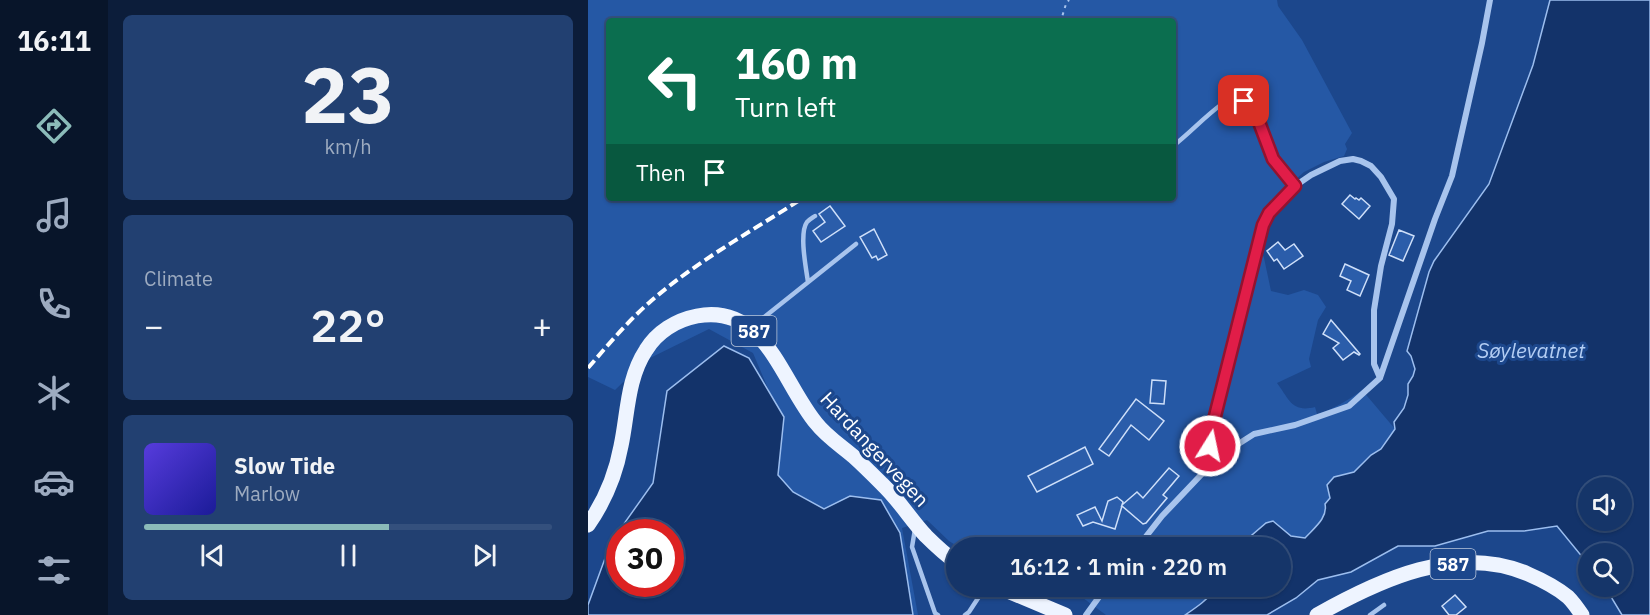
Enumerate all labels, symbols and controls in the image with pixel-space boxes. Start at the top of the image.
text: 16:11 [17,23,91,58]
text: 160 m [735,36,858,91]
icon: left [636,42,714,120]
text: 23 [301,43,395,144]
pin [1218,75,1269,126]
icon: arrive [1227,84,1260,117]
text: Turn left [735,89,836,124]
icon: directions [33,105,75,147]
text: km/h [324,133,372,160]
icon: arrive [698,156,731,189]
text: Then [636,158,686,187]
icon: music [33,194,75,236]
text: Climate [144,265,213,292]
icon: phone [33,283,75,325]
text: 22° [310,296,386,354]
text: − [144,304,164,347]
text: + [532,304,552,347]
road number: 587 [732,316,776,346]
water label: Søylevatnet [1477,336,1586,364]
icon: climate [33,372,75,414]
street label: Hardangervegen [815,386,935,512]
position arrow [1178,414,1242,478]
text: Slow Tide [234,451,335,480]
icon: car [33,461,75,503]
map controls [1578,477,1632,597]
button: sound [1578,477,1632,531]
text: Marlow [234,480,300,507]
speed limit sign: 30 [606,519,684,597]
icon: previous [196,539,229,572]
icon: pause [332,539,365,572]
icon: next [468,539,501,572]
button: search [1578,543,1632,597]
icon: filters [33,549,75,591]
road number: 587 [1430,549,1476,579]
text: 16:12 · 1 min · 220 m [1010,552,1227,581]

